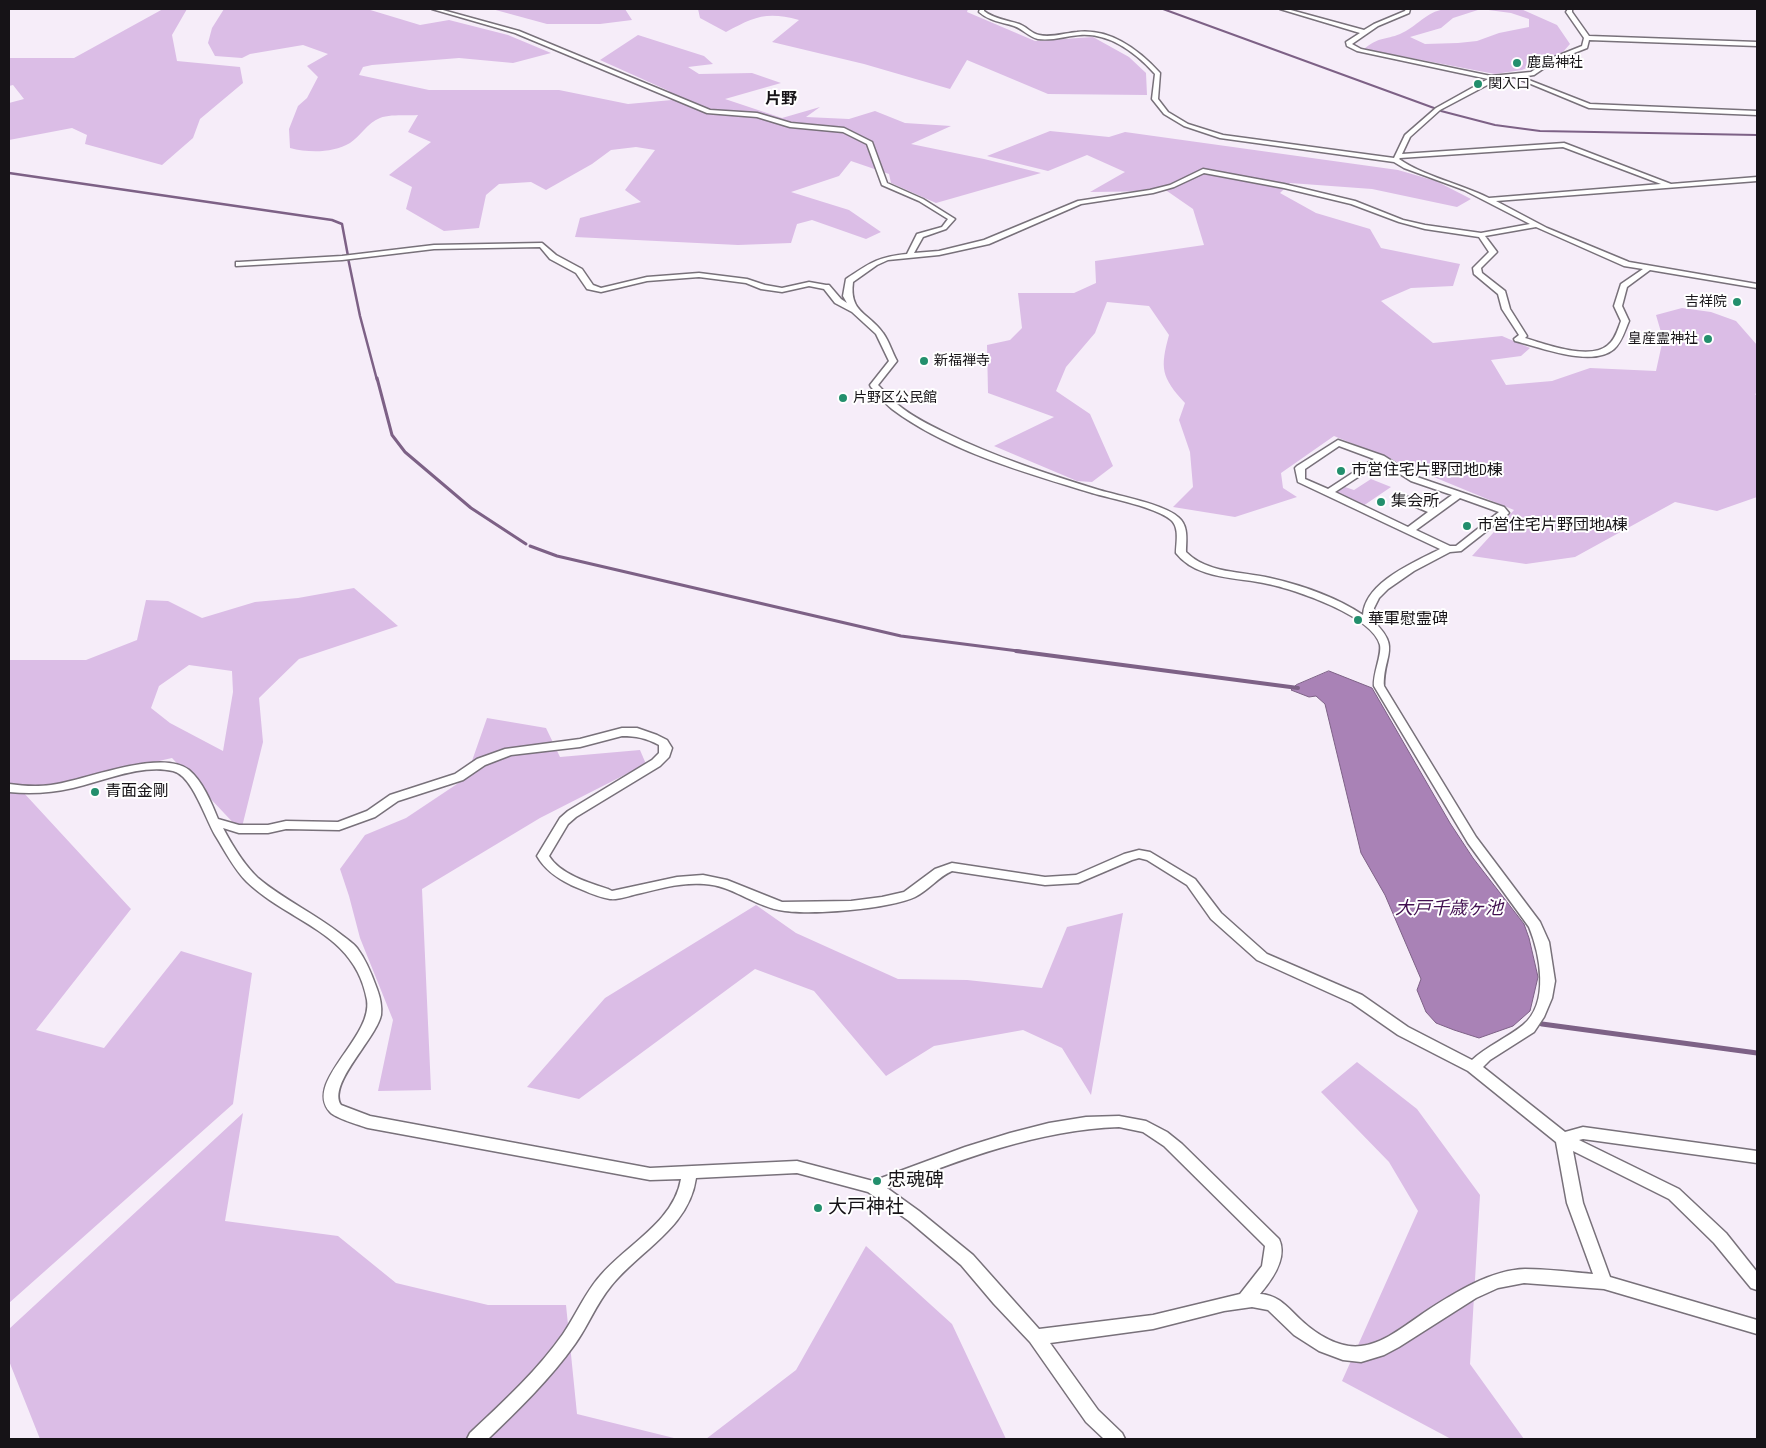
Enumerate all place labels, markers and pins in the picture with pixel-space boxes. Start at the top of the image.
place label: 鹿島神社 [1527,55,1583,71]
marker: 鹿島神社 [1511,57,1523,69]
place label: 関入口 [1488,76,1530,92]
marker: 関入口 [1472,78,1484,90]
place label: 吉祥院 [1685,294,1727,310]
marker: 吉祥院 [1731,296,1743,308]
place label: 皇産霊神社 [1628,331,1698,347]
marker: 皇産霊神社 [1702,333,1714,345]
place label: 新福禅寺 [934,353,990,369]
marker: 新福禅寺 [918,355,930,367]
place label: 片野区公民館 [853,390,937,406]
marker: 片野区公民館 [837,392,849,404]
place label: 市営住宅片野団地D棟 [1351,461,1503,481]
marker: 市営住宅片野団地D棟 [1335,465,1347,477]
place label: 集会所 [1391,492,1439,512]
marker: 集会所 [1375,496,1387,508]
place label: 市営住宅片野団地A棟 [1477,516,1628,536]
marker: 市営住宅片野団地A棟 [1461,520,1473,532]
place label: 華軍慰霊碑 [1368,610,1448,630]
marker: 華軍慰霊碑 [1352,614,1364,626]
place label: 青面金剛 [105,782,169,802]
marker: 青面金剛 [89,786,101,798]
place label: 忠魂碑 [887,1170,944,1192]
marker: 忠魂碑 [871,1175,883,1187]
place label: 大戸神社 [828,1197,904,1219]
marker: 大戸神社 [812,1202,824,1214]

